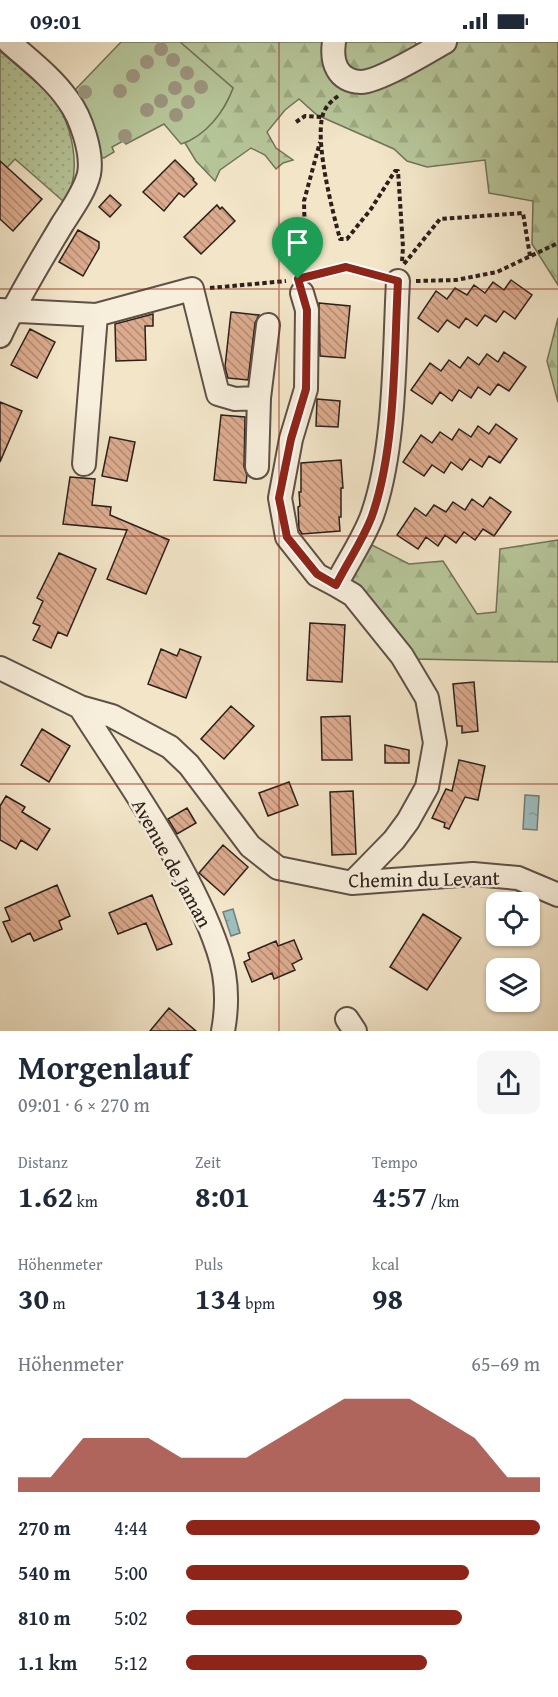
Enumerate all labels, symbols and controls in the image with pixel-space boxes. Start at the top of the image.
text: 09:01 [30,5,82,37]
pin [272,217,323,279]
icon: arrive [281,226,314,259]
street label: Avenue de Jaman [125,793,220,932]
street label: Chemin du Levant [348,863,500,894]
map controls [486,892,540,1012]
button: locate [486,892,540,946]
button: layers [486,958,540,1012]
text: Morgenlauf [18,1043,190,1091]
button: share [477,1051,540,1114]
text: 09:01 · 6 × 270 m [18,1090,150,1119]
text: Distanz [18,1150,68,1174]
text: Zeit [195,1150,221,1174]
text: Tempo [372,1150,418,1174]
text: 1.62 [18,1174,73,1218]
text: 8:01 [195,1174,250,1218]
text: 4:57 [372,1174,427,1218]
text: km [73,1189,98,1213]
text: /km [427,1189,459,1213]
text: Höhenmeter [18,1252,103,1276]
text: Puls [195,1252,223,1276]
text: kcal [372,1252,399,1276]
text: 30 [18,1276,49,1320]
text: 134 [195,1276,242,1320]
text: 98 [372,1276,403,1320]
text: m [49,1291,66,1315]
text: bpm [242,1291,275,1315]
text: Höhenmeter [18,1349,124,1378]
text: 65–69 m [471,1349,540,1378]
text: 270 m [18,1513,71,1542]
text: 4:44 [114,1513,148,1542]
text: 540 m [18,1558,71,1587]
text: 5:00 [114,1558,148,1587]
text: 810 m [18,1603,71,1632]
text: 5:02 [114,1603,148,1632]
text: 1.1 km [18,1648,77,1677]
text: 5:12 [114,1648,148,1677]

